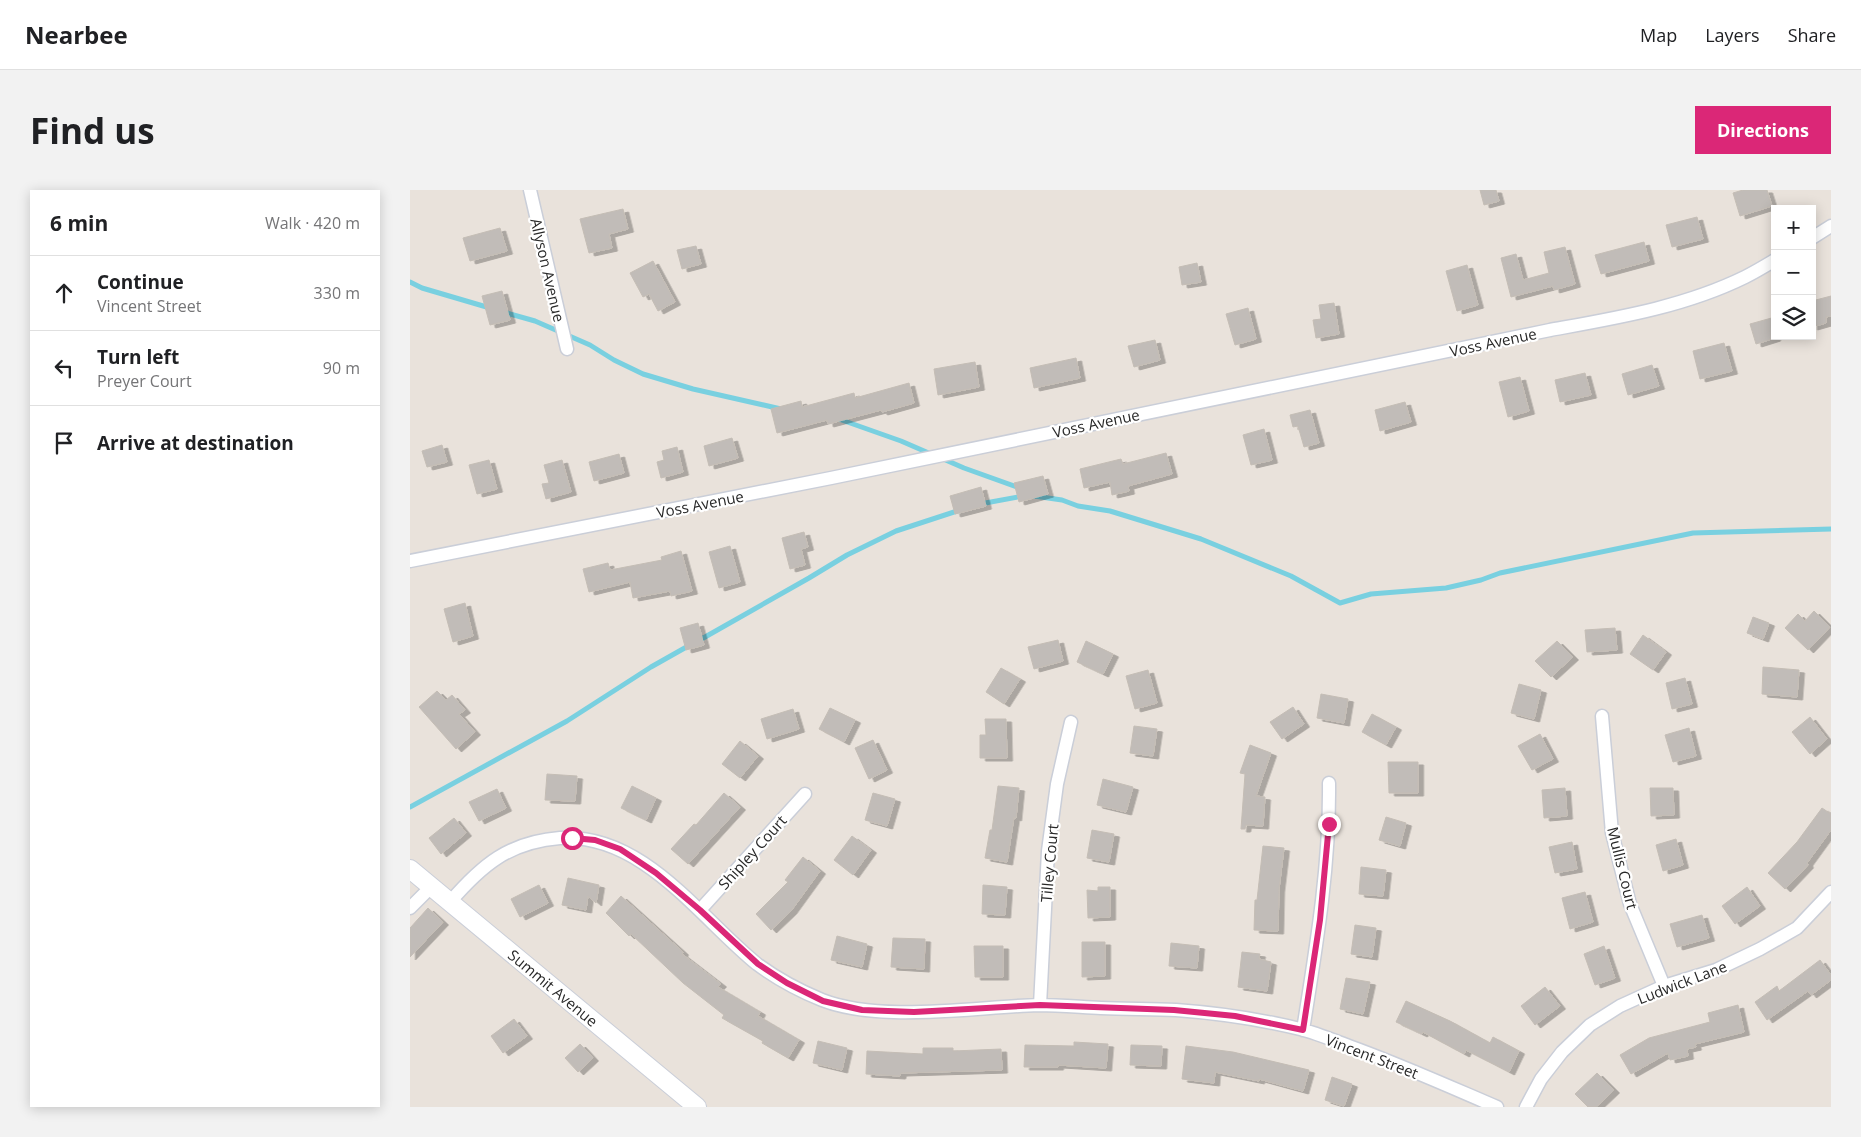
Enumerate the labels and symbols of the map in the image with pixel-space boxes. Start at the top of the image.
street label: Allyson Avenue [526,216,570,324]
street label: Voss Avenue [1448,323,1538,361]
street label: Voss Avenue [1051,404,1141,442]
street label: Voss Avenue [655,486,745,522]
street label: Shipley Court [713,811,791,893]
route end [1318,813,1341,836]
street label: Tilley Court [1036,823,1062,903]
street label: Mullis Court [1603,825,1643,911]
route start [561,827,584,850]
street label: Summit Avenue [504,945,602,1031]
street label: Ludwick Lane [1634,956,1730,1008]
street label: Vincent Street [1323,1029,1421,1083]

